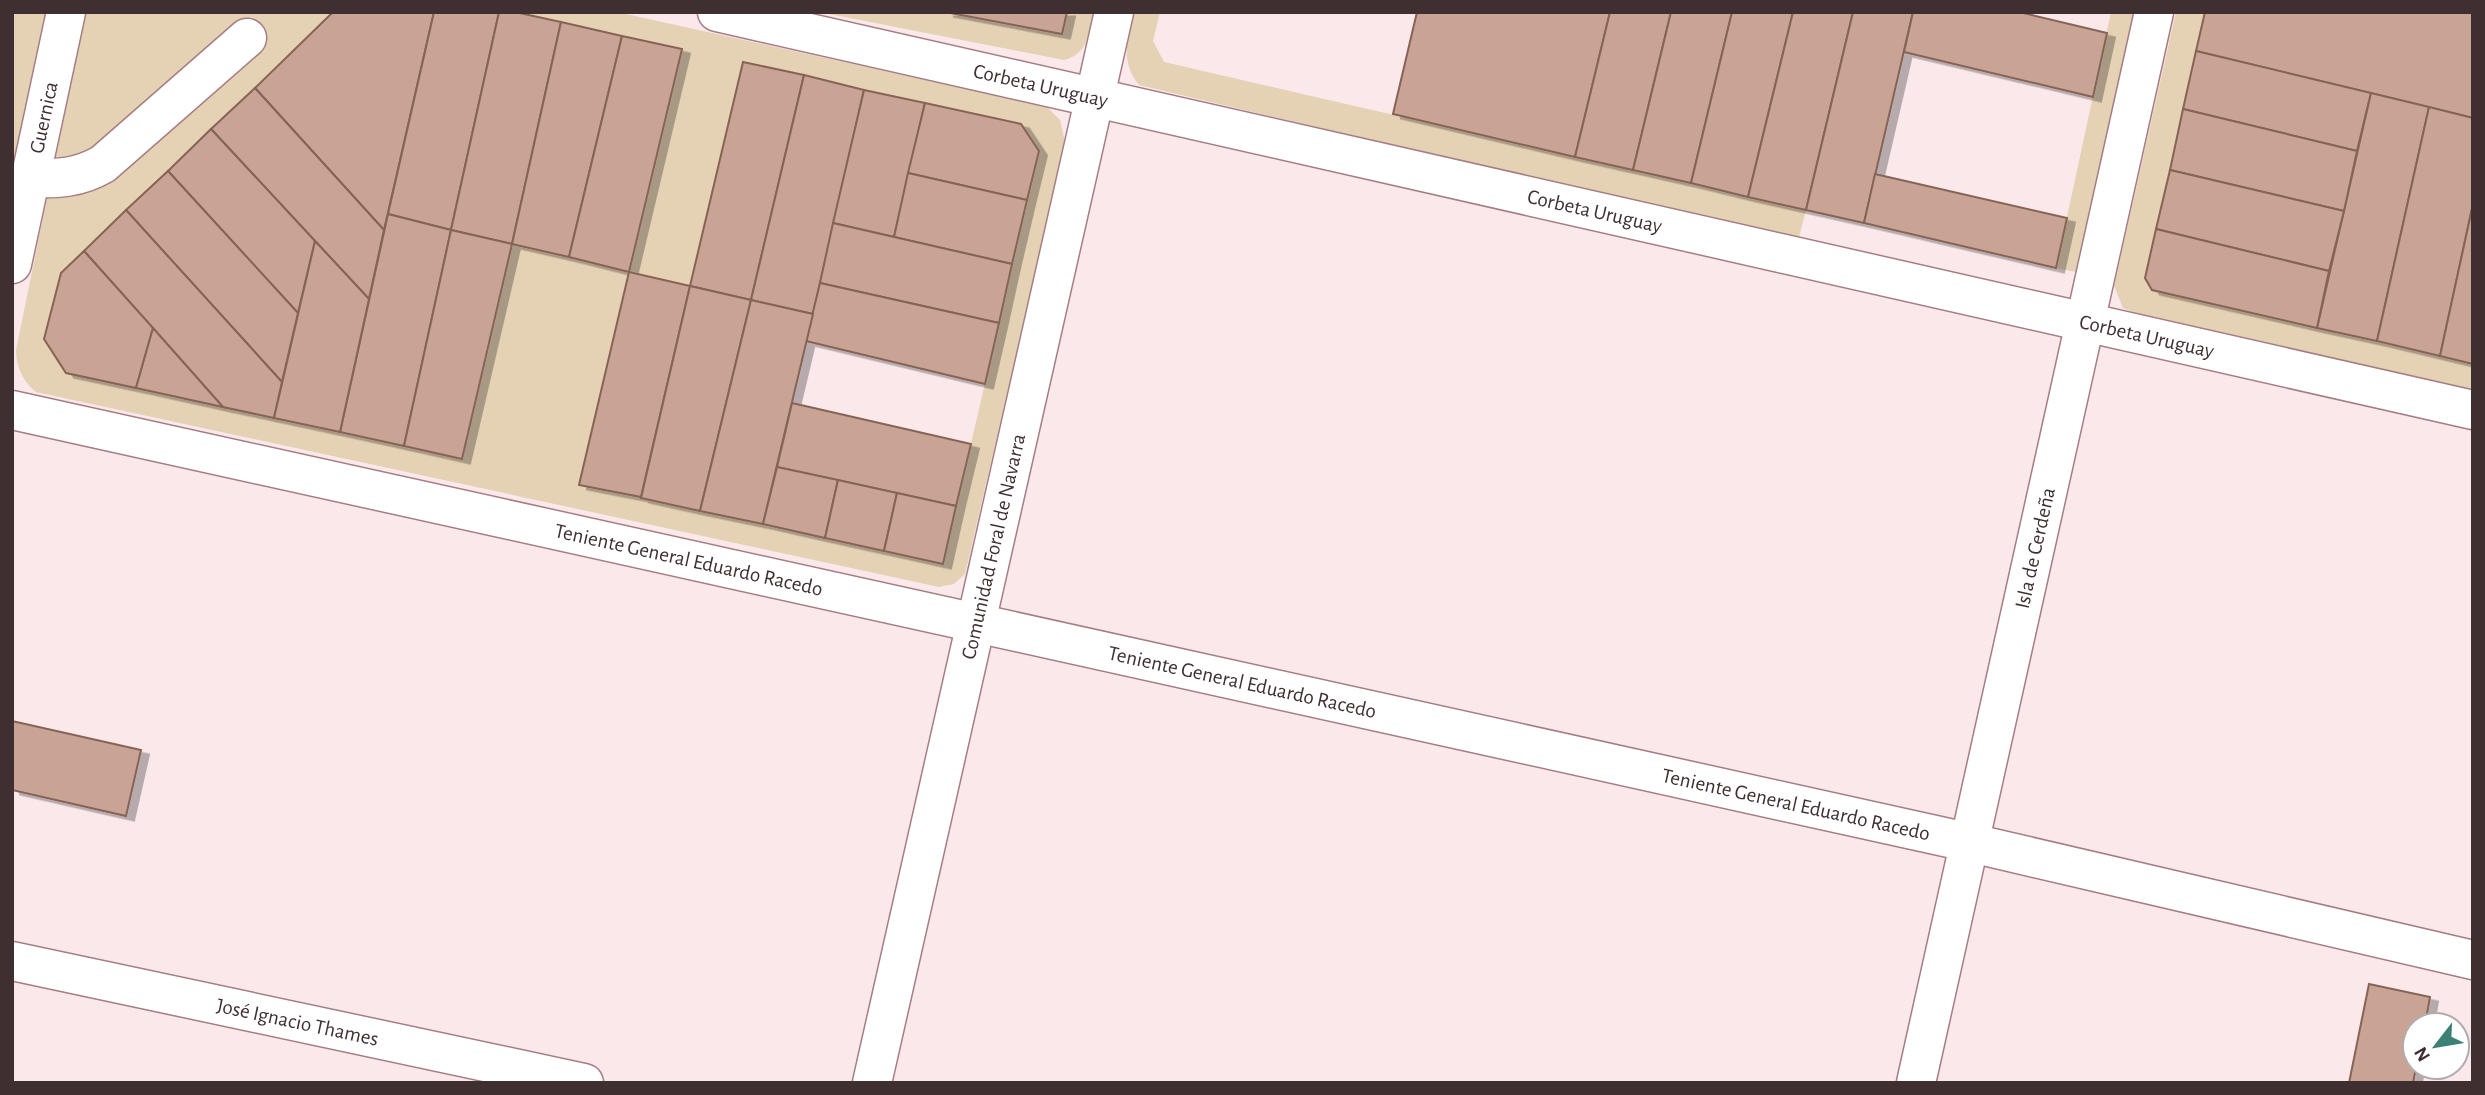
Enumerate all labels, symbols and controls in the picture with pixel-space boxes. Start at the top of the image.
street label: Corbeta Uruguay [971,60,1110,111]
street label: Guernica [26,79,61,155]
street label: Corbeta Uruguay [1525,186,1664,236]
street label: Corbeta Uruguay [2077,311,2216,361]
street label: Comunidad Foral de Navarra [958,431,1029,661]
street label: Isla de Cerdeña [2011,485,2059,611]
street label: Teniente General Eduardo Racedo [553,520,825,599]
street label: Teniente General Eduardo Racedo [1106,642,1378,722]
street label: Teniente General Eduardo Racedo [1660,764,1932,844]
street label: José Ignacio Thames [215,994,380,1049]
north arrow [2401,1011,2471,1081]
text: N [2411,1043,2434,1065]

